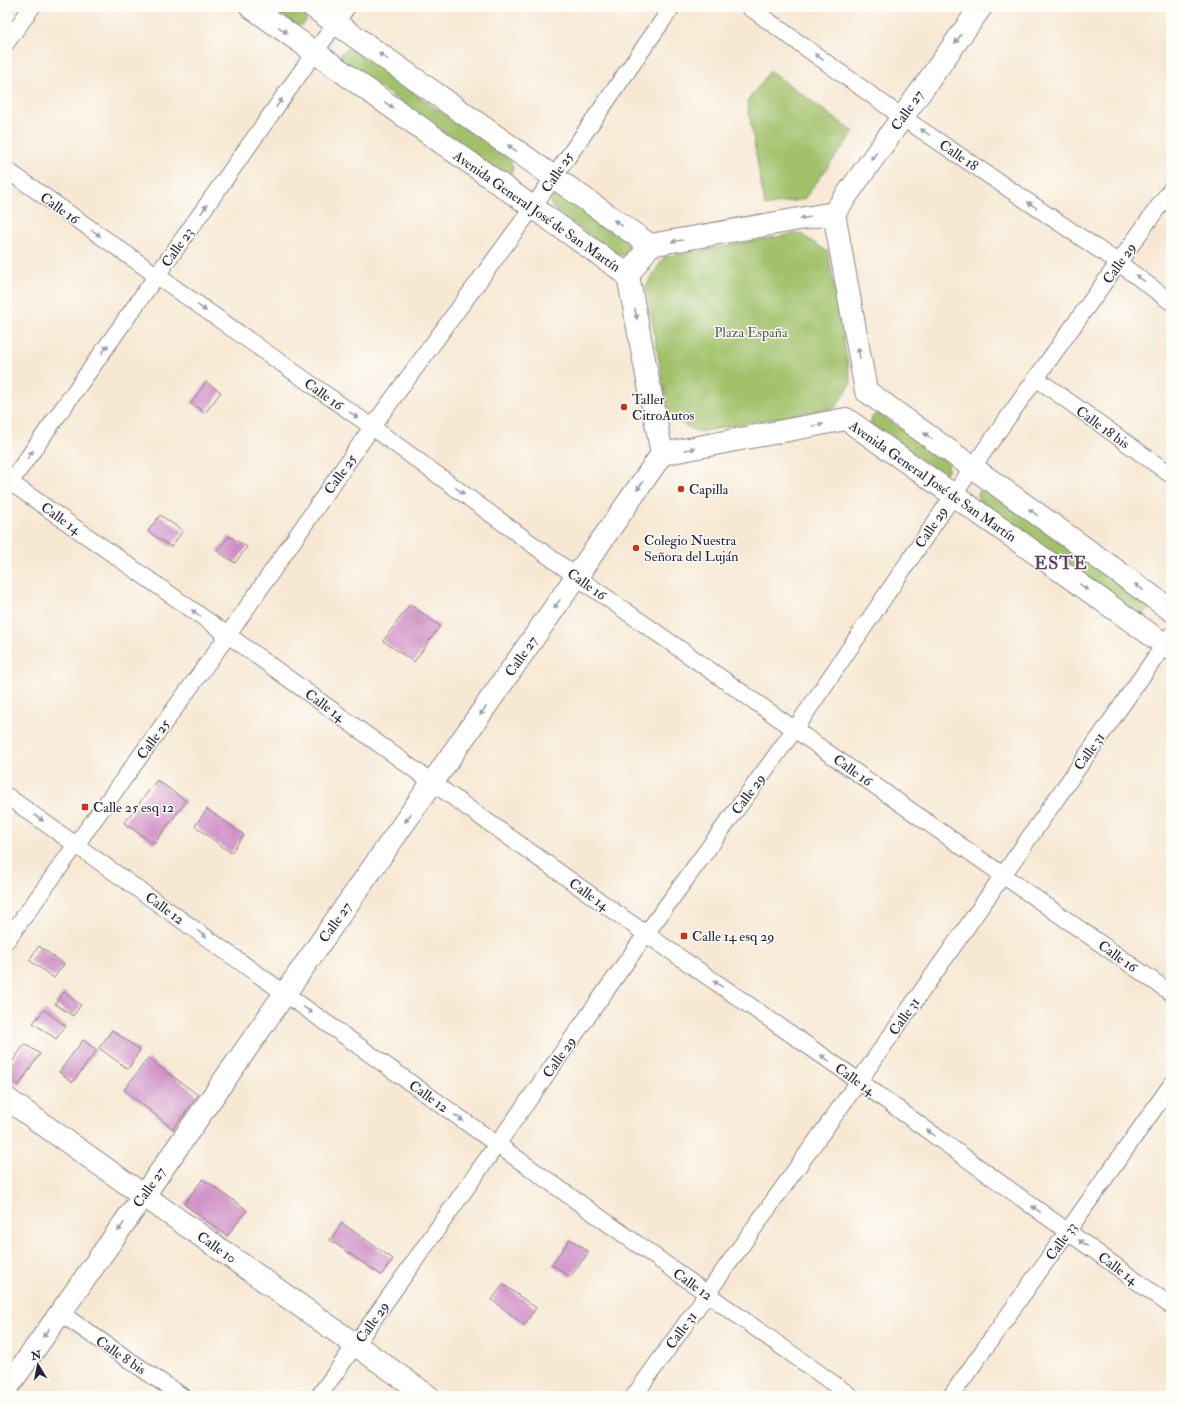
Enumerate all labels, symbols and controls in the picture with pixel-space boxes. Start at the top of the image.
one-way arrow [278,26,288,34]
one-way arrow [954,33,962,44]
one-way arrow [377,52,388,60]
one-way arrow [813,53,824,61]
street label: Calle 27 [887,86,928,134]
one-way arrow [275,97,283,108]
one-way arrow [384,101,394,109]
one-way arrow [920,128,930,136]
street label: Calle 18 [936,136,982,175]
one-way arrow [506,144,517,152]
street label: Avenida General José de San Martín [449,147,624,276]
street label: Calle 25 [538,148,578,196]
one-way arrow [870,151,878,161]
street label: Calle 16 [37,189,83,228]
one-way arrow [1027,201,1038,209]
one-way arrow [200,204,208,214]
one-way arrow [798,215,811,221]
one-way arrow [612,219,623,227]
street label: Calle 23 [158,224,197,270]
one-way arrow [90,229,101,237]
one-way arrow [670,238,683,244]
street label: Calle 29 [1099,240,1140,287]
one-way arrow [1134,274,1145,283]
one-way arrow [197,304,207,312]
one-way arrow [633,307,639,320]
park label: Plaza España [714,324,788,342]
one-way arrow [101,344,109,355]
one-way arrow [856,347,862,359]
street label: Calle 16 [301,375,347,414]
place label: Taller CitroAutos [632,391,694,424]
marker: Taller CitroAutos [619,402,629,412]
street label: Calle 18 bis [1073,402,1133,453]
one-way arrow [349,411,359,419]
street label: Avenida General José de San Martín [845,417,1020,546]
one-way arrow [812,421,824,427]
one-way arrow [922,432,933,440]
one-way arrow [684,446,696,452]
one-way arrow [25,450,34,461]
street label: Calle 25 [321,450,361,498]
one-way arrow [636,481,644,492]
place label: Capilla [689,481,729,499]
marker: Capilla [676,484,686,494]
one-way arrow [454,487,465,495]
street label: Calle 14 [38,499,85,539]
street label: Calle 29 [911,503,951,551]
one-way arrow [1028,508,1039,516]
place label: Colegio Nuestra Señora del Luján [644,532,738,565]
marker: Colegio Nuestra Señora del Luján [631,543,641,553]
district label: ESTE [1034,552,1088,575]
street label: Calle 16 [564,565,610,604]
one-way arrow [1078,583,1089,591]
one-way arrow [1134,583,1145,591]
one-way arrow [553,599,561,610]
one-way arrow [190,609,201,617]
street label: Calle 27 [501,632,542,680]
street label: Calle 14 [302,685,349,726]
one-way arrow [479,706,487,716]
street label: Calle 25 [133,715,174,763]
street label: Calle 31 [1070,729,1108,773]
street label: Calle 16 [830,751,876,790]
street label: Calle 29 [728,771,769,818]
place label: Calle 25 esq 12 [93,799,174,816]
marker: Calle 25 esq 12 [80,802,90,812]
one-way arrow [404,812,412,823]
one-way arrow [34,814,44,822]
street label: Calle 14 [566,875,613,915]
street label: Calle 12 [142,889,187,928]
street label: Calle 27 [315,898,356,946]
place label: Calle 14 esq 29 [692,928,775,945]
one-way arrow [196,930,207,939]
marker: Calle 14 esq 29 [679,931,689,941]
street label: Calle 16 [1095,937,1141,976]
one-way arrow [713,980,723,988]
street label: Calle 31 [885,994,923,1038]
one-way arrow [302,1006,313,1014]
street label: Calle 29 [539,1034,580,1081]
one-way arrow [820,1054,830,1062]
street label: Calle 14 [832,1060,879,1100]
street label: Calle 12 [406,1077,452,1116]
one-way arrow [454,1114,464,1122]
one-way arrow [925,1129,936,1137]
street label: Calle 27 [129,1163,170,1211]
one-way arrow [1031,1205,1042,1213]
street label: Calle 33 [1042,1219,1081,1264]
one-way arrow [117,1222,125,1233]
street label: Calle 10 [194,1228,240,1267]
one-way arrow [1077,1238,1088,1247]
street label: Calle 14 [1095,1248,1142,1289]
street label: Calle 12 [670,1265,716,1304]
street label: Calle 29 [352,1299,393,1346]
street label: Calle 31 [662,1308,701,1352]
one-way arrow [42,1328,50,1338]
street label: Calle 8 bis [92,1333,149,1378]
north arrow [18,1345,58,1385]
text: N [29,1348,43,1363]

